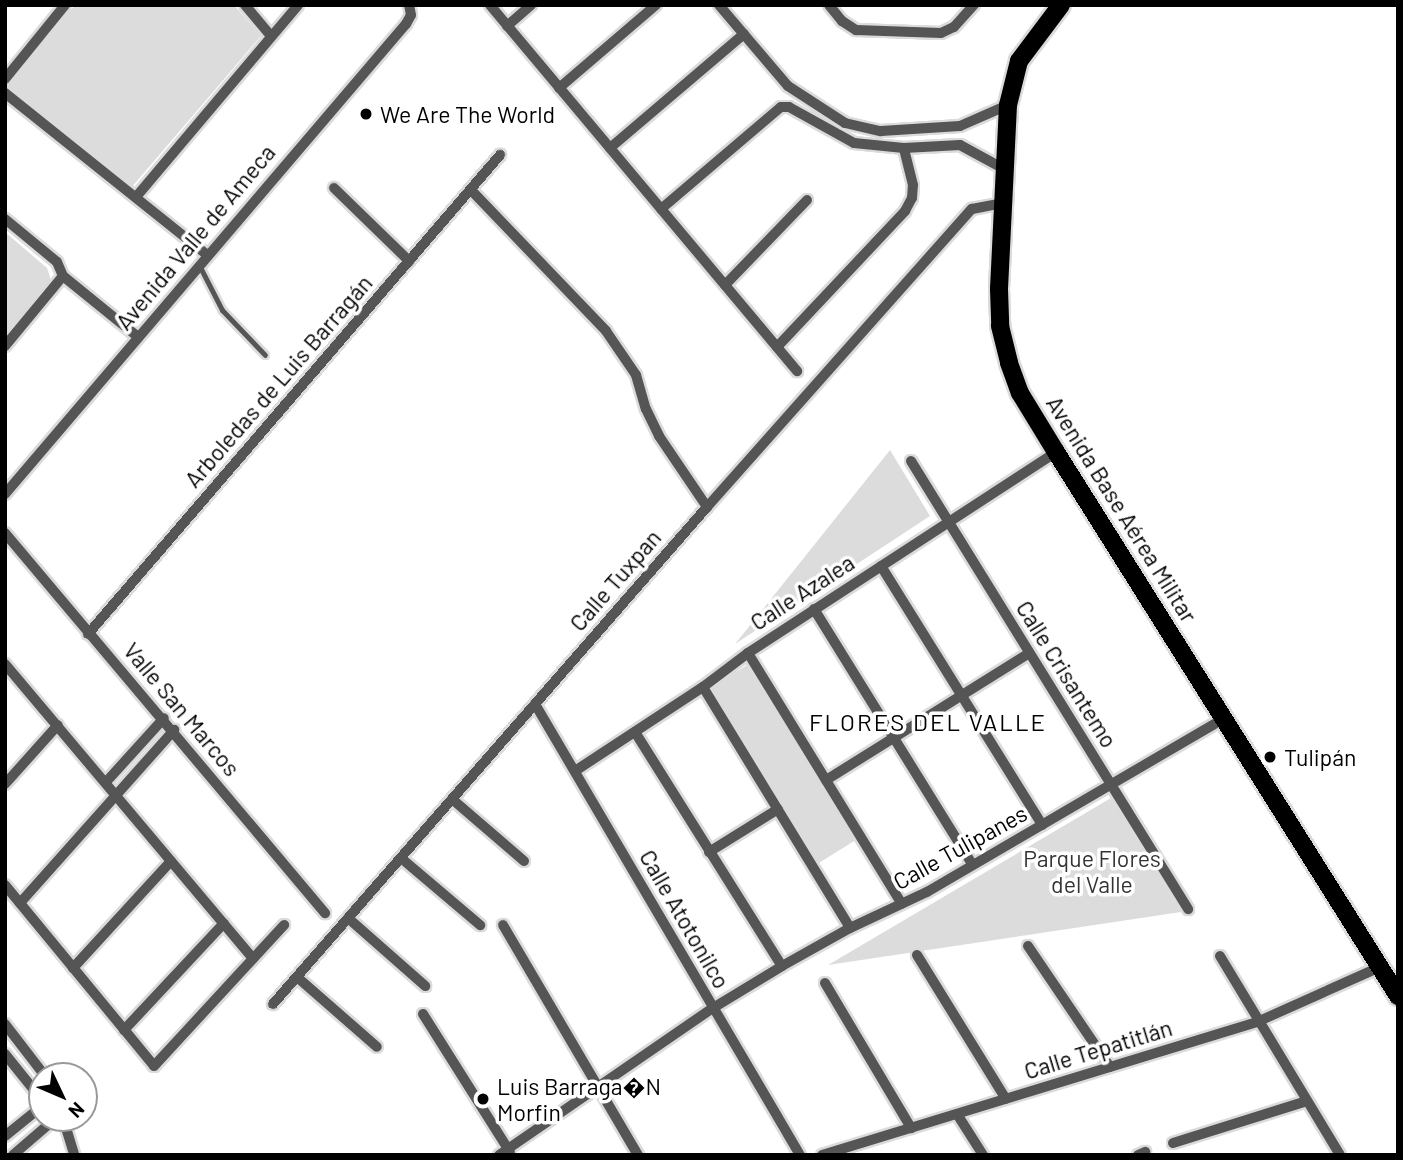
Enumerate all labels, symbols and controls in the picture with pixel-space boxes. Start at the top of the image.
place label: We Are The World [380,100,555,128]
marker: We Are The World [358,106,374,122]
street label: Avenida Valle de Ameca [110,139,280,335]
street label: Arboledas de Luis Barragán [178,269,378,493]
street label: Avenida Base Aérea Militar [1041,391,1203,627]
street label: Calle Tuxpan [564,524,666,636]
street label: Calle Azalea [745,548,859,636]
street label: Calle Crisantemo [1011,595,1123,753]
street label: Valle San Marcos [118,637,246,781]
district label: FLORES DEL VALLE [811,708,1045,736]
place label: Tulipán [1284,743,1356,771]
marker: Tulipán [1262,749,1278,765]
street label: Calle Tulipanes [888,799,1032,895]
park label: Parque Flores del Valle [1023,844,1161,898]
street label: Calle Atotonilco [634,845,736,993]
street label: Calle Tepatitlán [1021,1013,1175,1085]
north arrow [28,1062,98,1132]
place label: Luis Barraga�N Morfin [497,1072,661,1126]
marker: Luis Barraga�N Morfin [475,1091,491,1107]
text: N [64,1098,90,1123]

